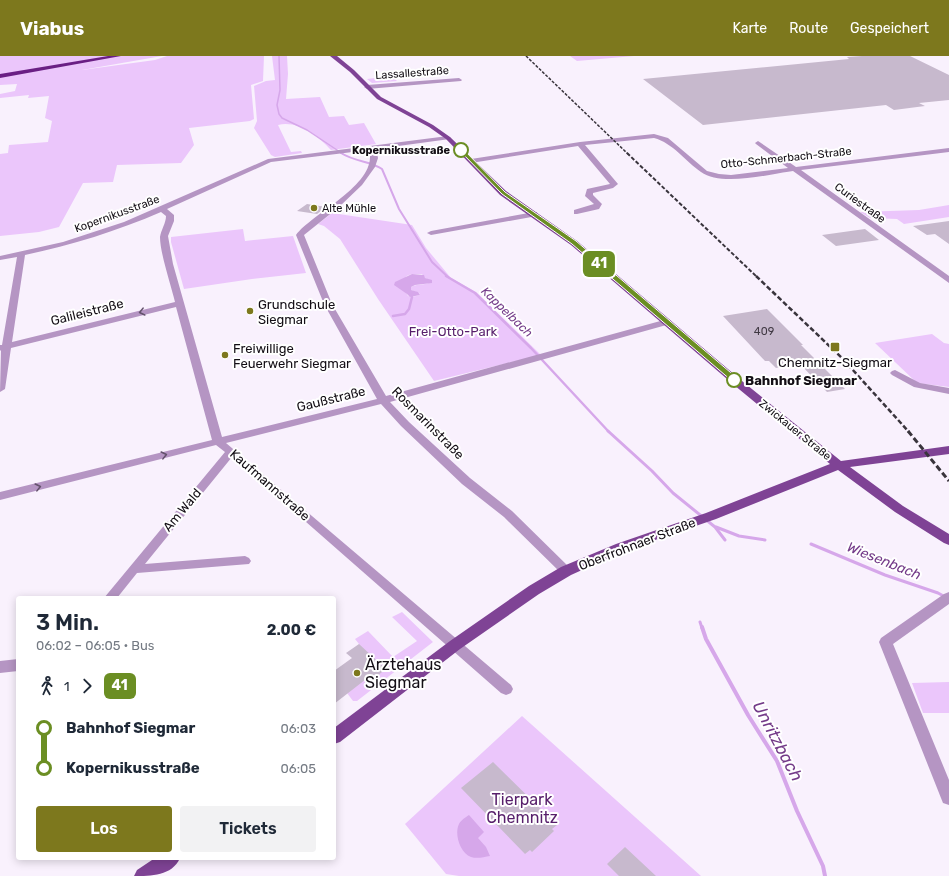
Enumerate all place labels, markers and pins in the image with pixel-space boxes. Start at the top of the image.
marker: Kopernikusstraße [453,142,469,158]
place label: Kopernikusstraße [352,144,450,157]
place label: Alte Mühle [322,202,376,215]
marker: Alte Mühle [309,203,319,213]
place label: Grundschule Siegmar [258,297,335,328]
marker: Grundschule Siegmar [245,306,255,316]
place label: Freiwillige Feuerwehr Siegmar [233,341,351,372]
marker: Chemnitz-Siegmar [829,341,841,353]
marker: Freiwillige Feuerwehr Siegmar [220,350,230,360]
place label: Chemnitz-Siegmar [778,355,892,371]
marker: Bahnhof Siegmar [726,372,742,388]
place label: Bahnhof Siegmar [745,373,857,388]
place label: Ärztehaus Siegmar [365,655,442,692]
marker: Ärztehaus Siegmar [352,668,362,678]

